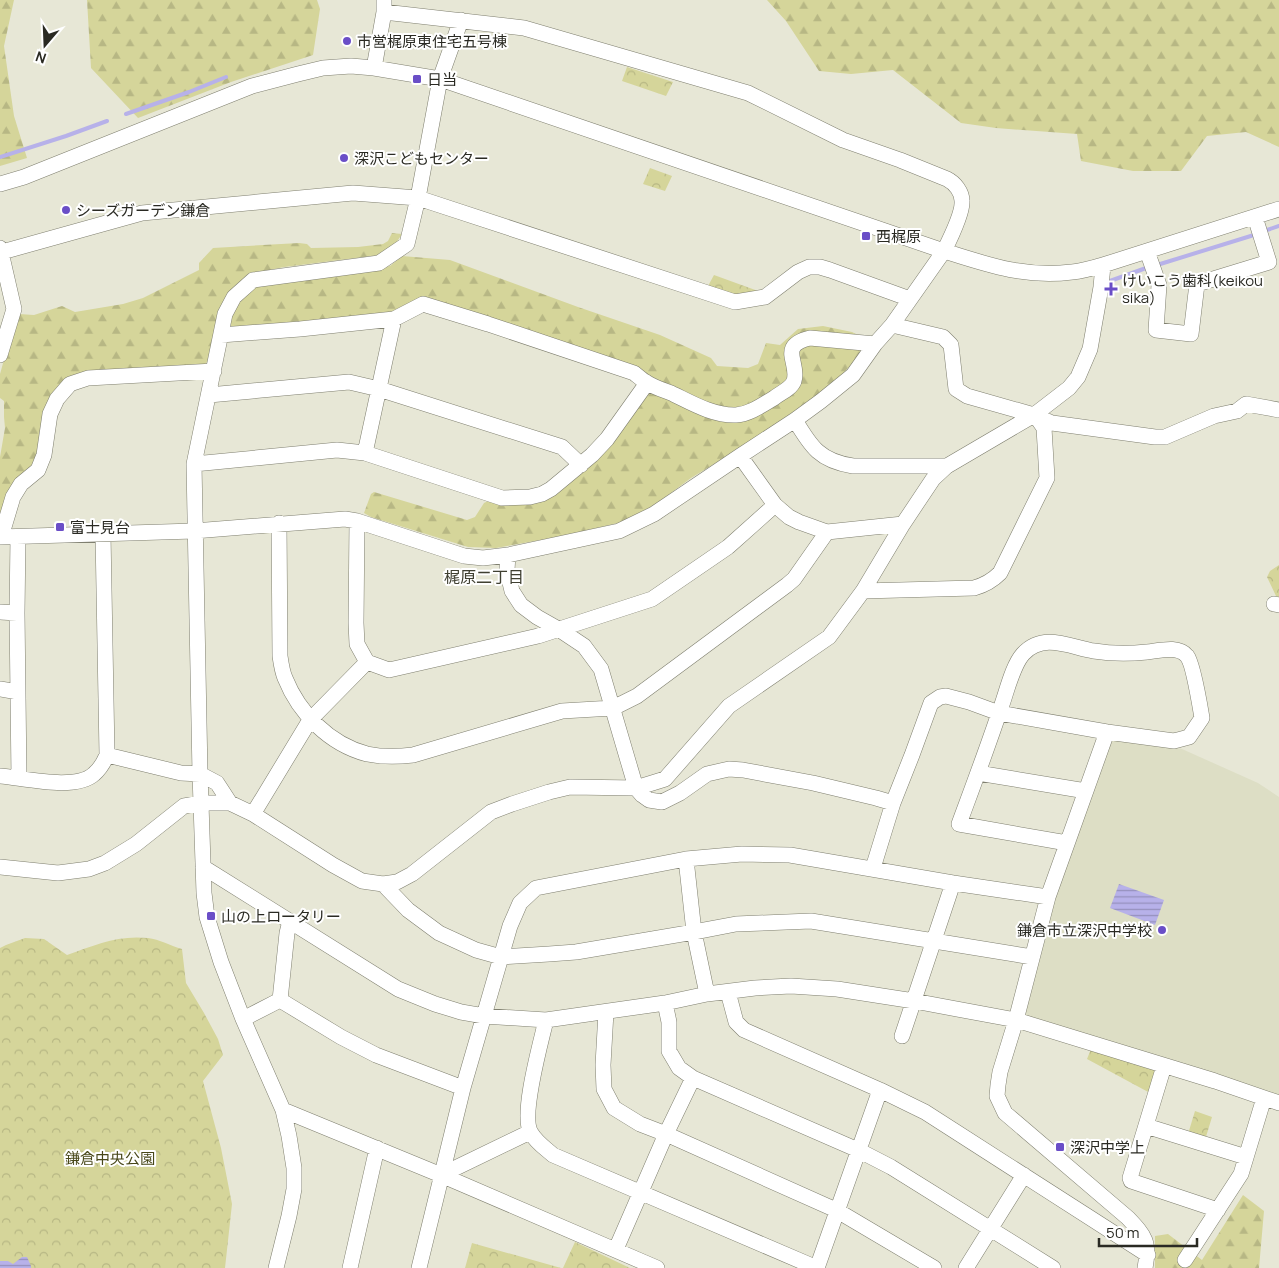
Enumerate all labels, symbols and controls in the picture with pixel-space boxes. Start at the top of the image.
north arrow [20,20,70,70]
place label: 市営梶原東住宅五号棟 [357,31,507,52]
marker: 市営梶原東住宅五号棟 [341,35,353,47]
text: N [33,47,48,68]
place label: 日当 [427,69,457,90]
marker: 日当 [411,73,423,85]
place label: 深沢こどもセンター [354,148,489,169]
marker: 深沢こどもセンター [338,152,350,164]
place label: シーズガーデン鎌倉 [76,200,210,221]
marker: シーズガーデン鎌倉 [60,204,72,216]
place label: 西梶原 [876,226,921,247]
marker: 西梶原 [860,230,872,242]
place label: けいこう歯科(keikou sika) [1122,270,1263,308]
marker: けいこう歯科(keikou sika) [1104,282,1118,296]
place label: 富士見台 [70,517,130,538]
marker: 富士見台 [54,521,66,533]
district label: 梶原二丁目 [444,566,524,588]
place label: 山の上ロータリー [221,906,341,927]
marker: 山の上ロータリー [205,910,217,922]
place label: 鎌倉市立深沢中学校 [1017,920,1152,941]
marker: 鎌倉市立深沢中学校 [1156,924,1168,936]
place label: 深沢中学上 [1070,1137,1145,1158]
marker: 深沢中学上 [1054,1141,1066,1153]
park label: 鎌倉中央公園 [65,1148,155,1169]
scale bar [1099,1216,1196,1248]
text: 50 m [1106,1222,1140,1243]

